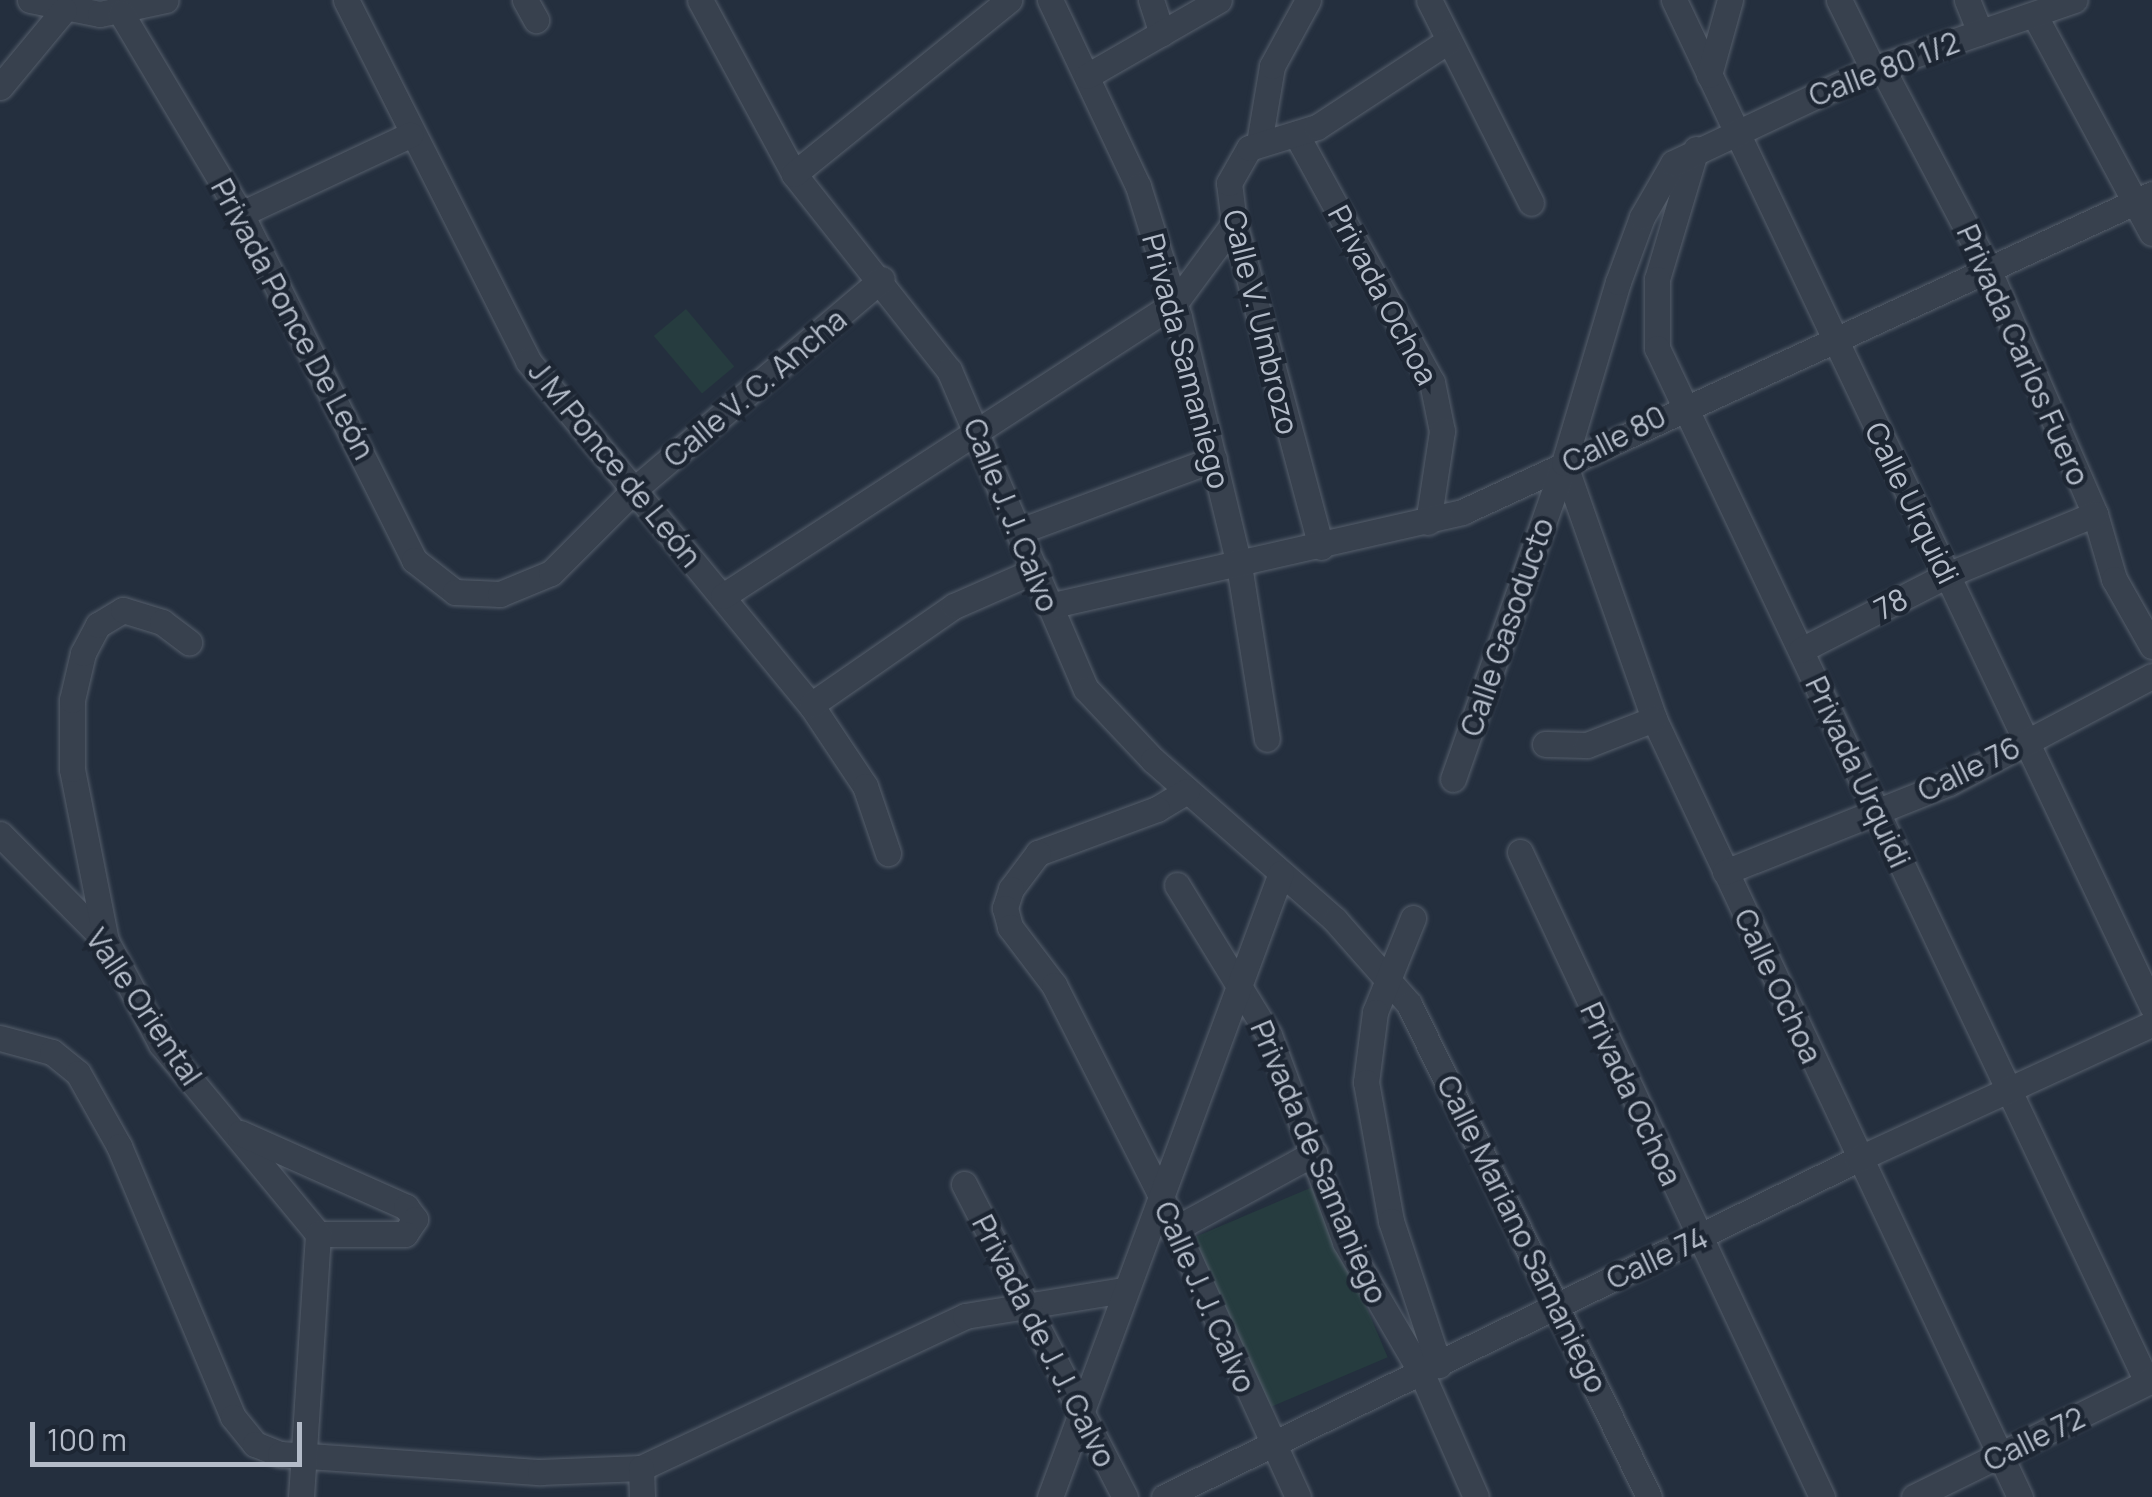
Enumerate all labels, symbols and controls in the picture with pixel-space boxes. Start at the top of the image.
street label: Calle 80 1/2 [1804,24,1964,114]
street label: Privada Ponce De León [204,173,382,465]
street label: Privada Ochoa [1321,199,1445,391]
street label: Calle V. Umbrozo [1216,206,1306,438]
street label: Privada Carlos Fuero [1949,219,2097,491]
street label: Privada Samaniego [1135,230,1237,492]
street label: Calle V. C. Ancha [656,301,854,475]
street label: J M Ponce de León [521,354,709,574]
street label: Calle 80 [1556,398,1672,480]
street label: Calle J. J. Calvo [956,413,1066,617]
street label: Calle Urquidi [1857,416,1967,590]
street label: Calle Gasoducto [1453,513,1561,741]
street label: 78 [1868,581,1914,627]
street label: Privada Urquidi [1798,671,1918,873]
street label: Calle 76 [1912,729,2026,809]
street label: Calle Ochoa [1727,903,1829,1069]
street label: Valle Oriental [78,922,210,1092]
street label: Privada Ochoa [1573,997,1689,1191]
street label: Privada de Samaniego [1243,1015,1395,1309]
street label: Calle Mariano Samaniego [1429,1069,1615,1399]
street label: Calle J. J. Calvo [1147,1196,1263,1398]
street label: Privada de J. J. Calvo [965,1209,1123,1473]
street label: Calle 74 [1601,1219,1713,1297]
street label: Calle 72 [1978,1399,2090,1479]
scale bar [35,1402,308,1464]
text: 100 m [47,1419,127,1460]

